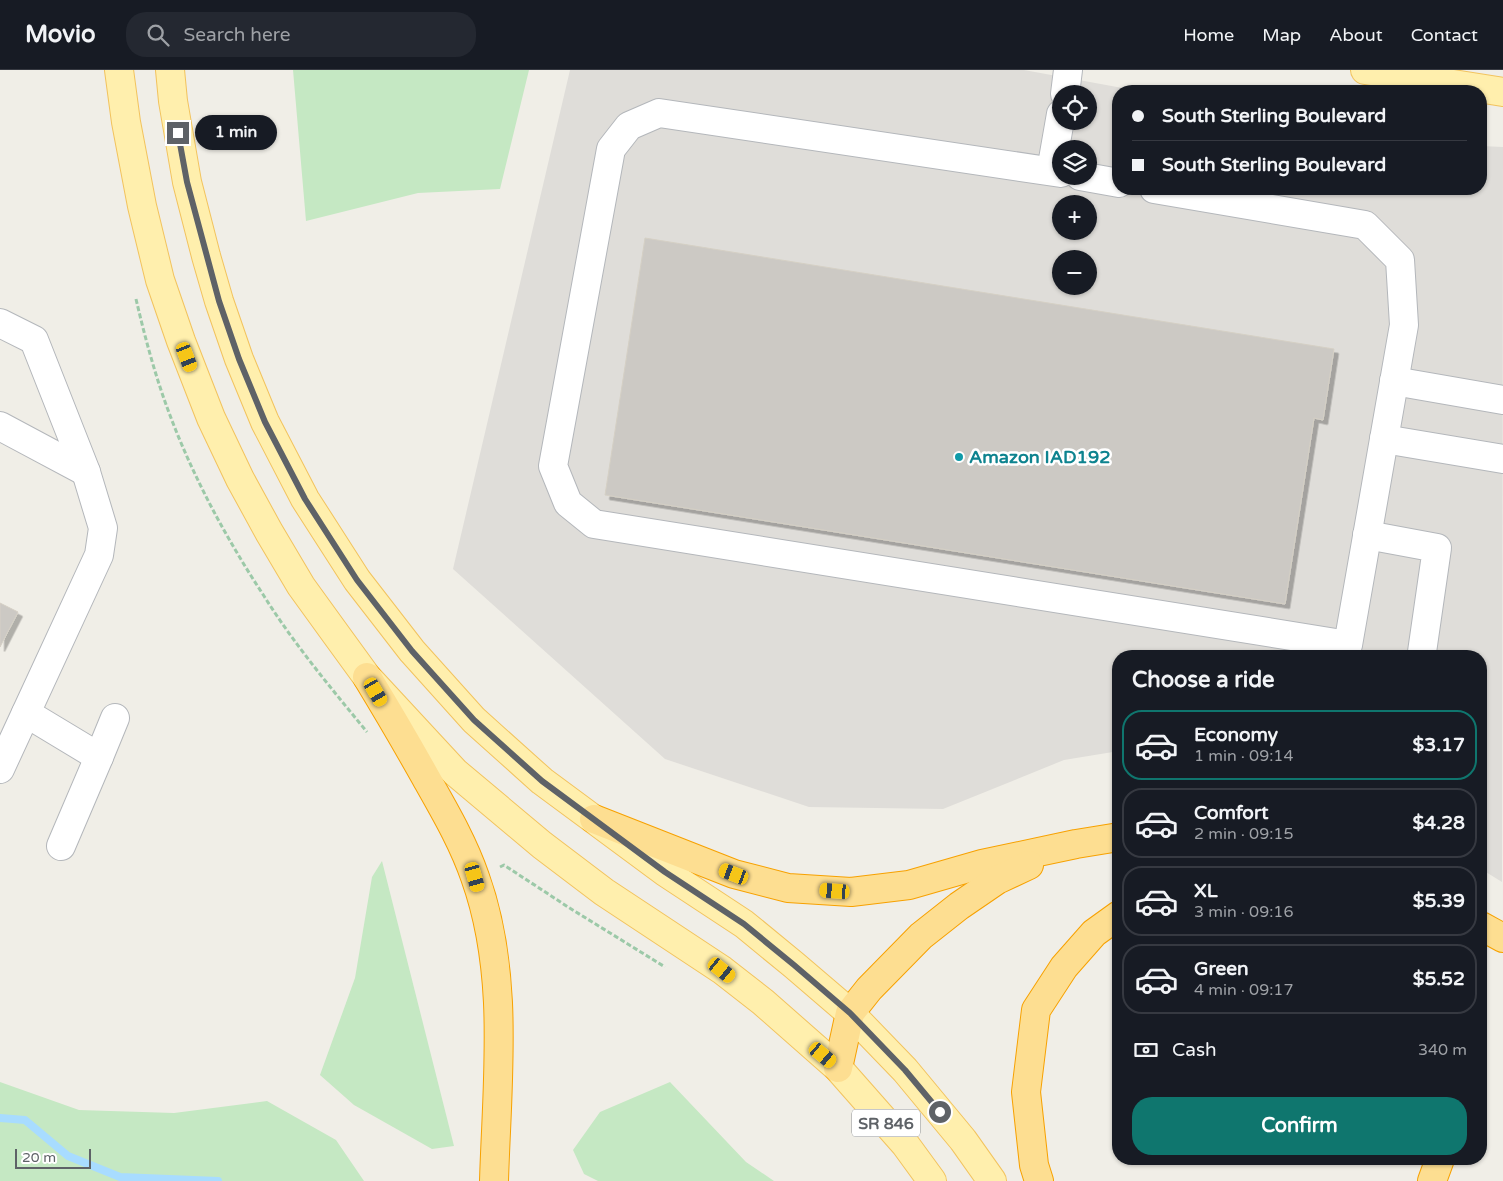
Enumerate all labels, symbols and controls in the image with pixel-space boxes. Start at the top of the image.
search box [126,12,476,57]
text: Movio [25,20,96,49]
icon: search [144,21,172,49]
text: Search here [184,24,290,46]
text: Home [1183,24,1234,46]
text: Map [1262,24,1301,46]
text: About [1329,24,1383,46]
text: Contact [1411,24,1478,46]
map controls [1052,85,1097,295]
button: locate [1052,85,1097,130]
text: South Sterling Boulevard [1162,105,1386,127]
callout: 1 min [196,116,278,150]
route end [167,122,189,144]
text: 1 min [215,122,257,142]
button: layers [1052,140,1097,185]
text: South Sterling Boulevard [1162,154,1386,176]
button: + [1052,195,1097,240]
button: − [1052,250,1097,295]
car [174,340,199,374]
place label: Amazon IAD192 [969,446,1111,468]
marker: Amazon IAD192 [953,451,965,463]
text: Choose a ride [1132,667,1275,693]
car [362,675,389,709]
icon: car [1134,723,1179,768]
text: Economy [1194,724,1278,746]
text: $3.17 [1413,734,1465,756]
text: 1 min · 09:14 [1194,746,1293,766]
icon: car [1134,801,1179,846]
text: Comfort [1194,802,1268,824]
text: $4.28 [1413,812,1465,834]
text: 2 min · 09:15 [1194,824,1293,844]
car [463,861,486,893]
car [717,862,750,886]
icon: car [1134,879,1179,924]
text: XL [1194,880,1218,902]
car [819,882,850,900]
text: $5.39 [1413,890,1465,912]
text: 3 min · 09:16 [1194,902,1293,922]
car [705,955,738,985]
icon: car [1134,957,1179,1002]
text: Green [1194,958,1248,980]
text: $5.52 [1413,968,1465,990]
text: 4 min · 09:17 [1194,980,1293,1000]
icon: cash [1132,1036,1160,1064]
text: Cash [1172,1039,1217,1061]
car [806,1040,839,1070]
text: 340 m [1418,1040,1467,1060]
button: Confirm [1132,1097,1467,1155]
route start [929,1101,951,1123]
road number: SR 846 [852,1110,920,1136]
scale bar [15,1146,91,1169]
text: 20 m [22,1149,56,1166]

